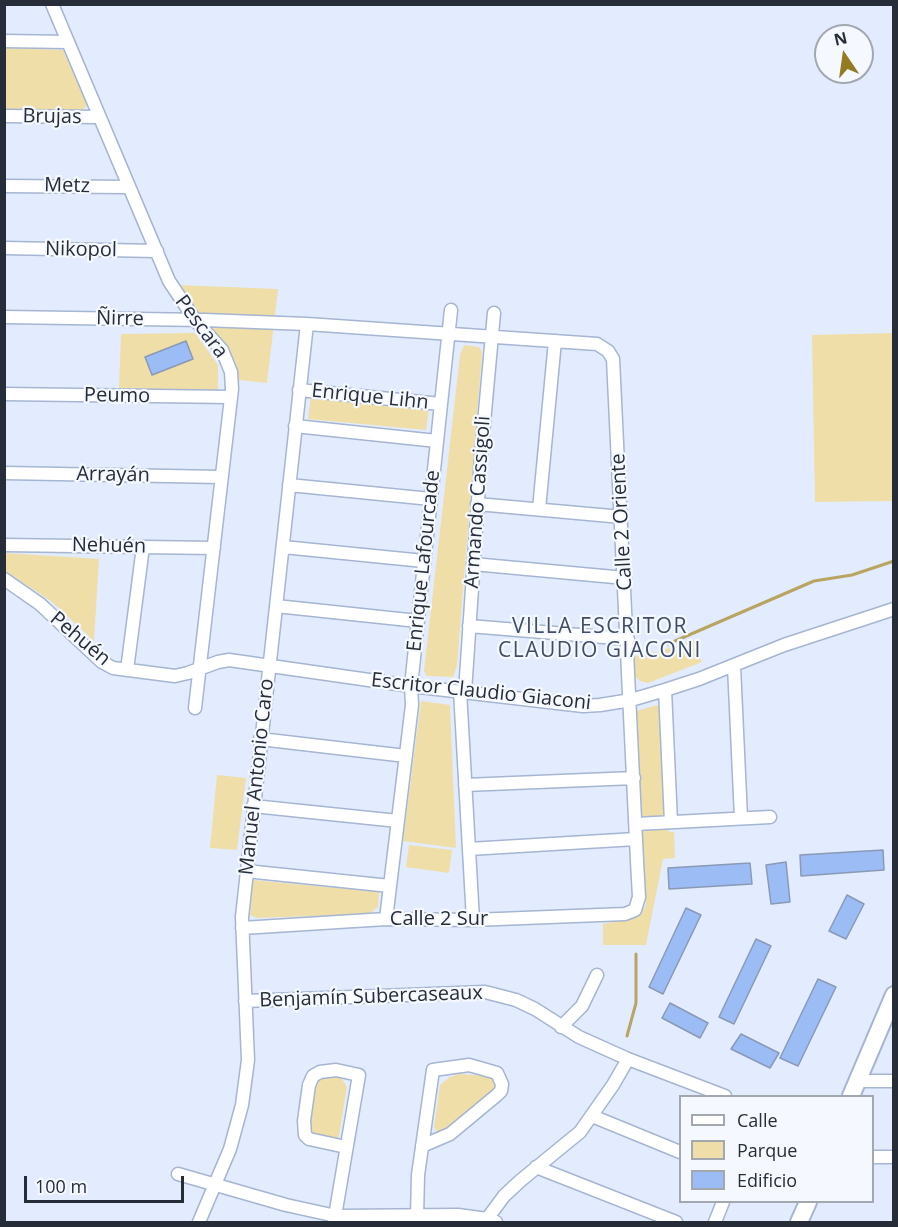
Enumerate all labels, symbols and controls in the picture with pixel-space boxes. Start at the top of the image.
north arrow [814,24,874,84]
text: N [832,26,849,51]
street label: Brujas [22,104,82,130]
street label: Metz [44,174,90,198]
street label: Nikopol [45,237,117,263]
street label: Pescara [170,291,232,363]
street label: Ñirre [96,307,144,331]
street label: Enrique Lihn [310,379,430,415]
street label: Peumo [84,383,150,409]
street label: Armando Cassigoli [460,415,496,589]
street label: Calle 2 Oriente [606,453,638,591]
street label: Arrayán [76,462,150,488]
street label: Enrique Lafourcade [403,469,445,653]
street label: Nehuén [72,533,146,559]
street label: Pehuén [45,607,115,671]
district label: VILLA ESCRITOR CLAUDIO GIACONI [498,614,702,664]
street label: Escritor Claudio Giaconi [370,669,592,715]
street label: Manuel Antonio Caro [235,677,279,877]
street label: Calle 2 Sur [390,907,488,931]
street label: Benjamín Subercaseaux [259,981,483,1013]
legend [679,1095,874,1203]
text: Calle [737,1108,778,1132]
text: Parque [737,1138,797,1162]
scale bar [27,1164,188,1202]
text: Edificio [737,1168,797,1192]
text: 100 m [35,1174,87,1198]

